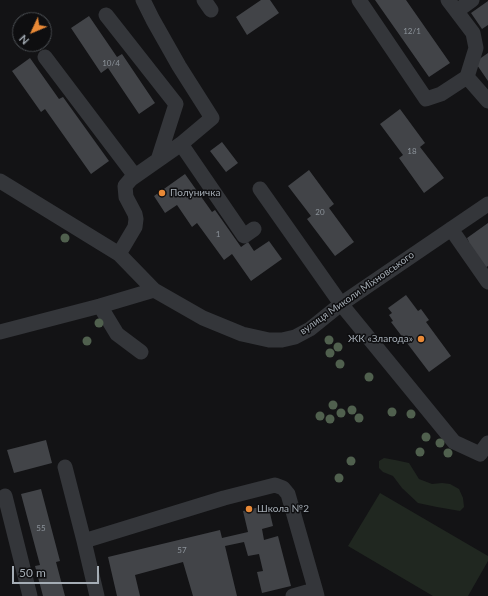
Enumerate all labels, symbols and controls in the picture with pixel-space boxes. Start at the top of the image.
north arrow [12,12,52,52]
house number: 12/1 [403,26,421,36]
text: N [16,32,31,48]
house number: 10/4 [102,58,120,68]
house number: 18 [407,146,417,156]
place label: Полуничка [170,187,220,199]
marker: Полуничка [157,188,167,198]
house number: 20 [315,207,325,217]
house number: 1 [216,229,220,239]
street label: вулиця Миколи Міхновського [297,249,417,337]
place label: ЖК «Злагода» [348,333,413,345]
marker: ЖК «Злагода» [416,334,426,344]
place label: Школа №2 [257,503,309,515]
marker: Школа №2 [244,504,254,514]
house number: 55 [36,523,46,533]
house number: 57 [177,545,187,555]
scale bar [14,558,101,584]
text: 50 m [19,565,46,580]

